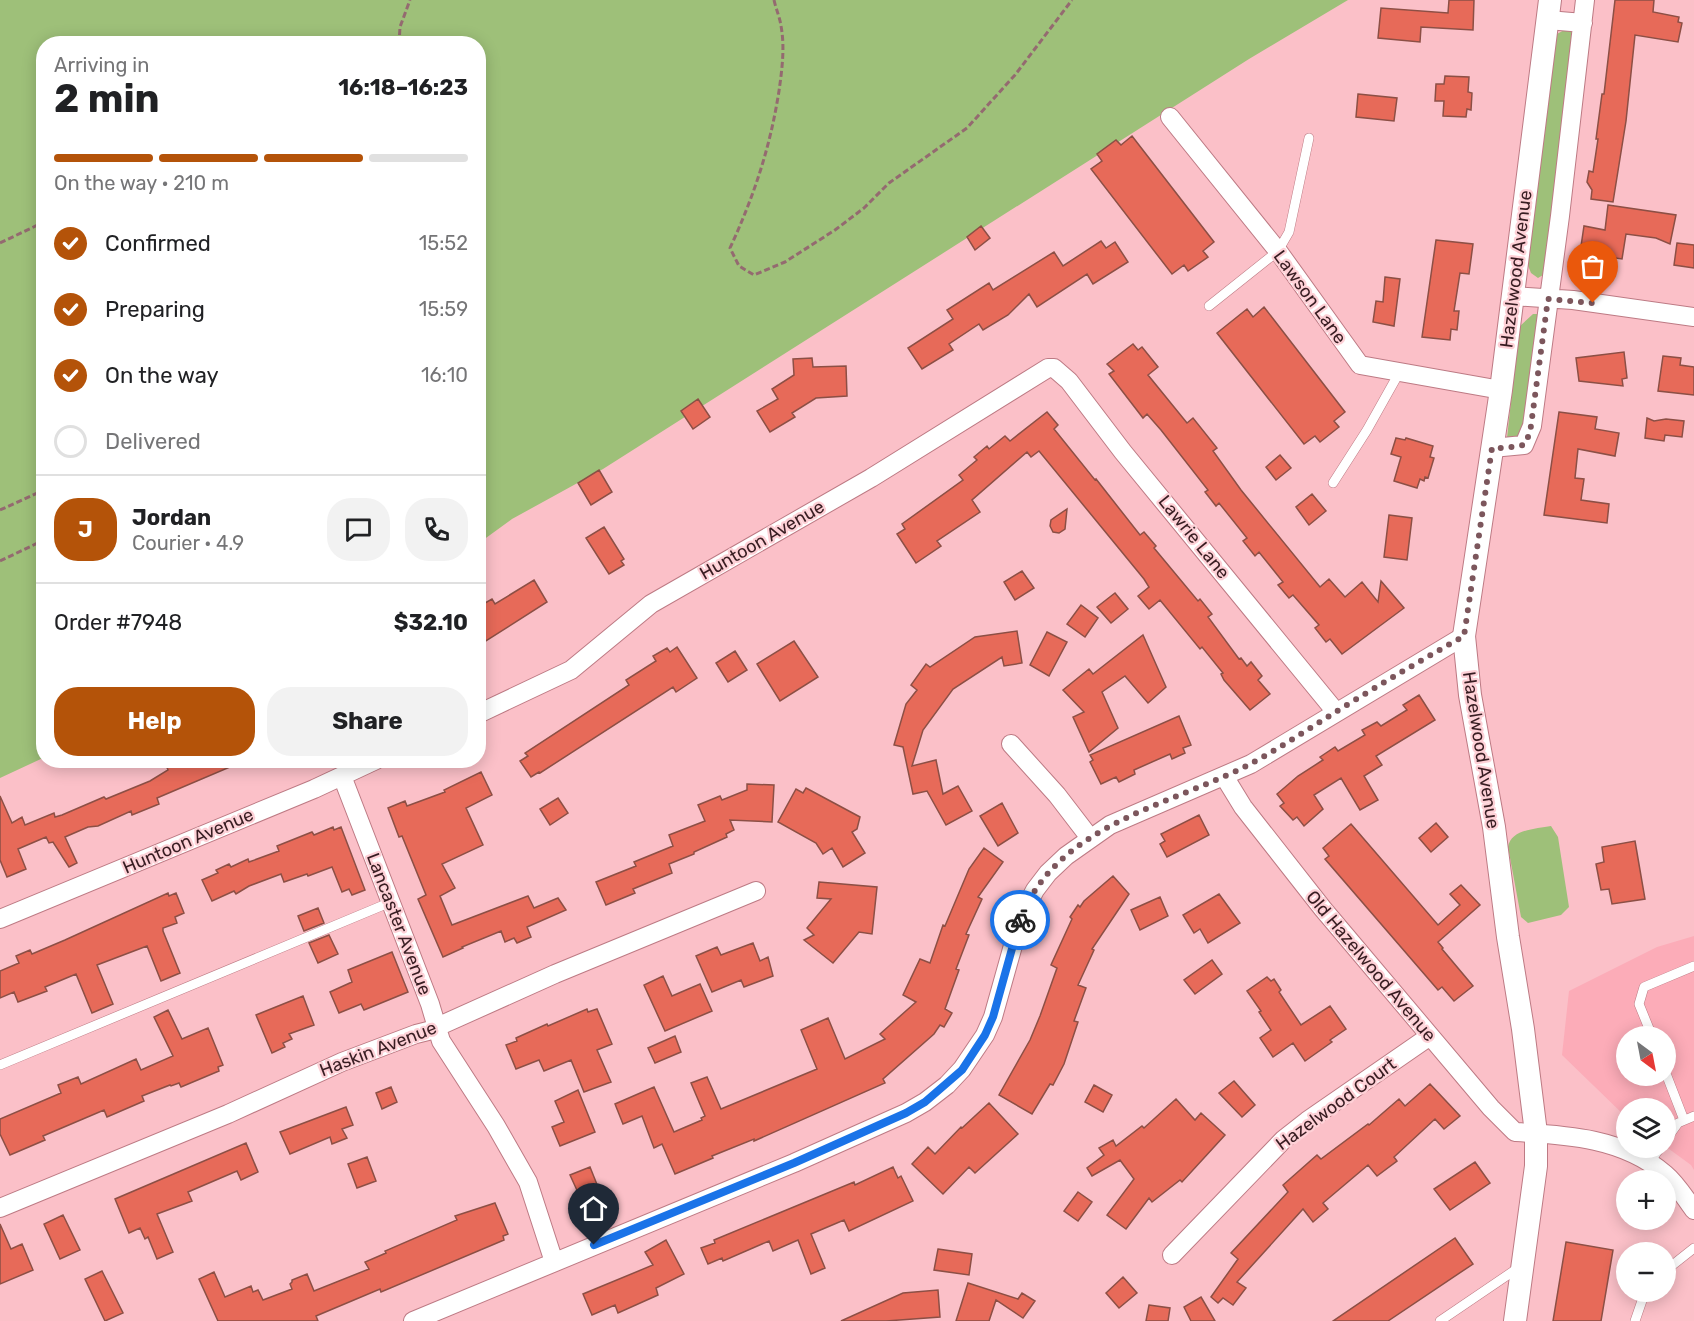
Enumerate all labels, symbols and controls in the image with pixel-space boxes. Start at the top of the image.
text: Arriving in [54,53,149,77]
text: 16:18–16:23 [338,74,468,101]
text: 2 min [54,76,160,122]
text: On the way · 210 m [54,171,229,195]
street label: Hazelwood Avenue [1495,189,1537,349]
icon: check [54,227,87,260]
text: Confirmed [105,230,211,257]
text: 15:52 [419,231,468,255]
pin [1567,241,1618,303]
street label: Lawson Lane [1269,246,1351,348]
icon: bag [1576,250,1609,283]
icon: check [54,293,87,326]
text: Preparing [105,296,205,323]
text: 15:59 [419,297,468,321]
icon: check [54,359,87,392]
text: On the way [105,362,219,389]
text: 16:10 [421,363,468,387]
text: Delivered [105,428,201,455]
street label: Lawrie Lane [1154,491,1234,583]
street label: Huntoon Avenue [696,495,828,585]
button: chat [327,498,390,561]
button: phone [405,498,468,561]
text: Jordan [132,504,211,531]
text: J [78,516,93,543]
text: Courier · 4.9 [132,531,244,555]
text: Order #7948 [54,609,182,636]
text: $32.10 [394,609,468,636]
street label: Hazelwood Avenue [1458,670,1504,830]
button: Help [54,687,255,756]
button: Share [267,687,468,756]
street label: Huntoon Avenue [119,804,257,878]
street label: Lancaster Avenue [362,850,436,998]
street label: Old Hazelwood Avenue [1301,886,1441,1046]
courier [990,890,1050,950]
icon: bike [1004,904,1037,937]
street label: Haskin Avenue [316,1017,440,1081]
north arrow [1616,1026,1676,1086]
map controls [1616,1026,1676,1302]
street label: Hazelwood Court [1272,1053,1400,1155]
button: layers [1616,1098,1676,1158]
button: + [1616,1170,1676,1230]
pin [568,1183,619,1245]
icon: home [577,1192,610,1225]
button: − [1616,1242,1676,1302]

